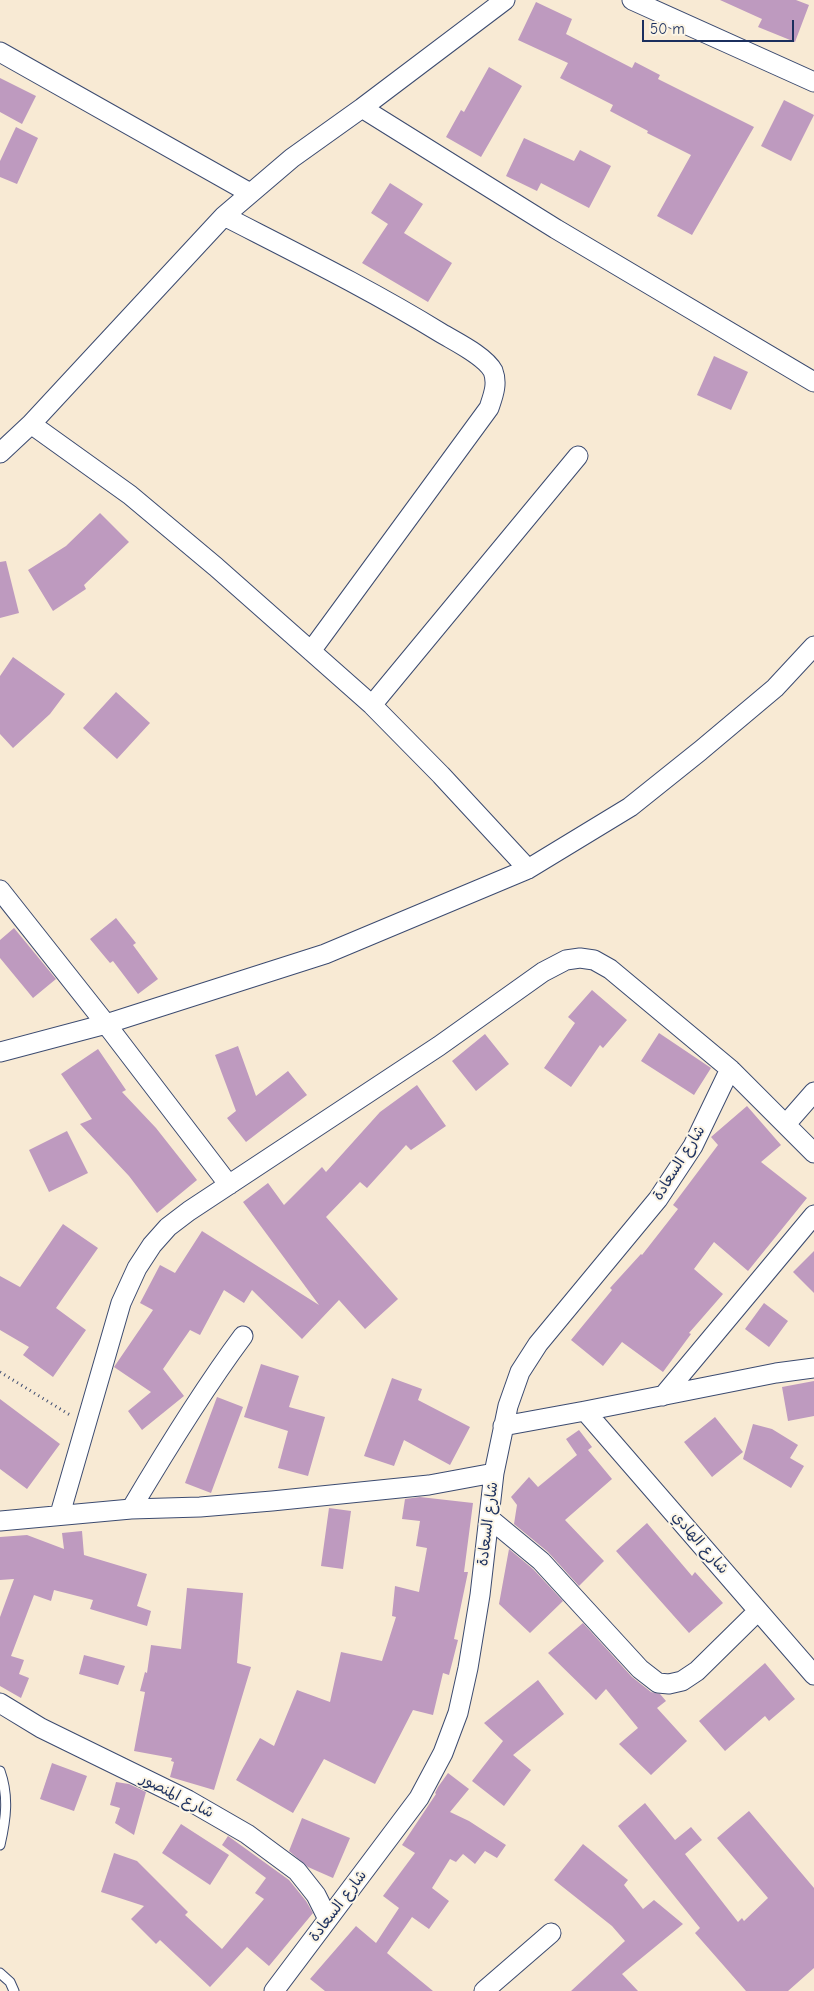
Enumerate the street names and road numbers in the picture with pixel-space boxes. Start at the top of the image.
street label: شارع السعادة [649,1122,709,1204]
street label: شارع السعادة [474,1481,502,1567]
street label: شارع الهادي [668,1508,732,1578]
street label: شارع المنصور [137,1770,217,1822]
street label: شارع السعادة [305,1867,371,1945]

